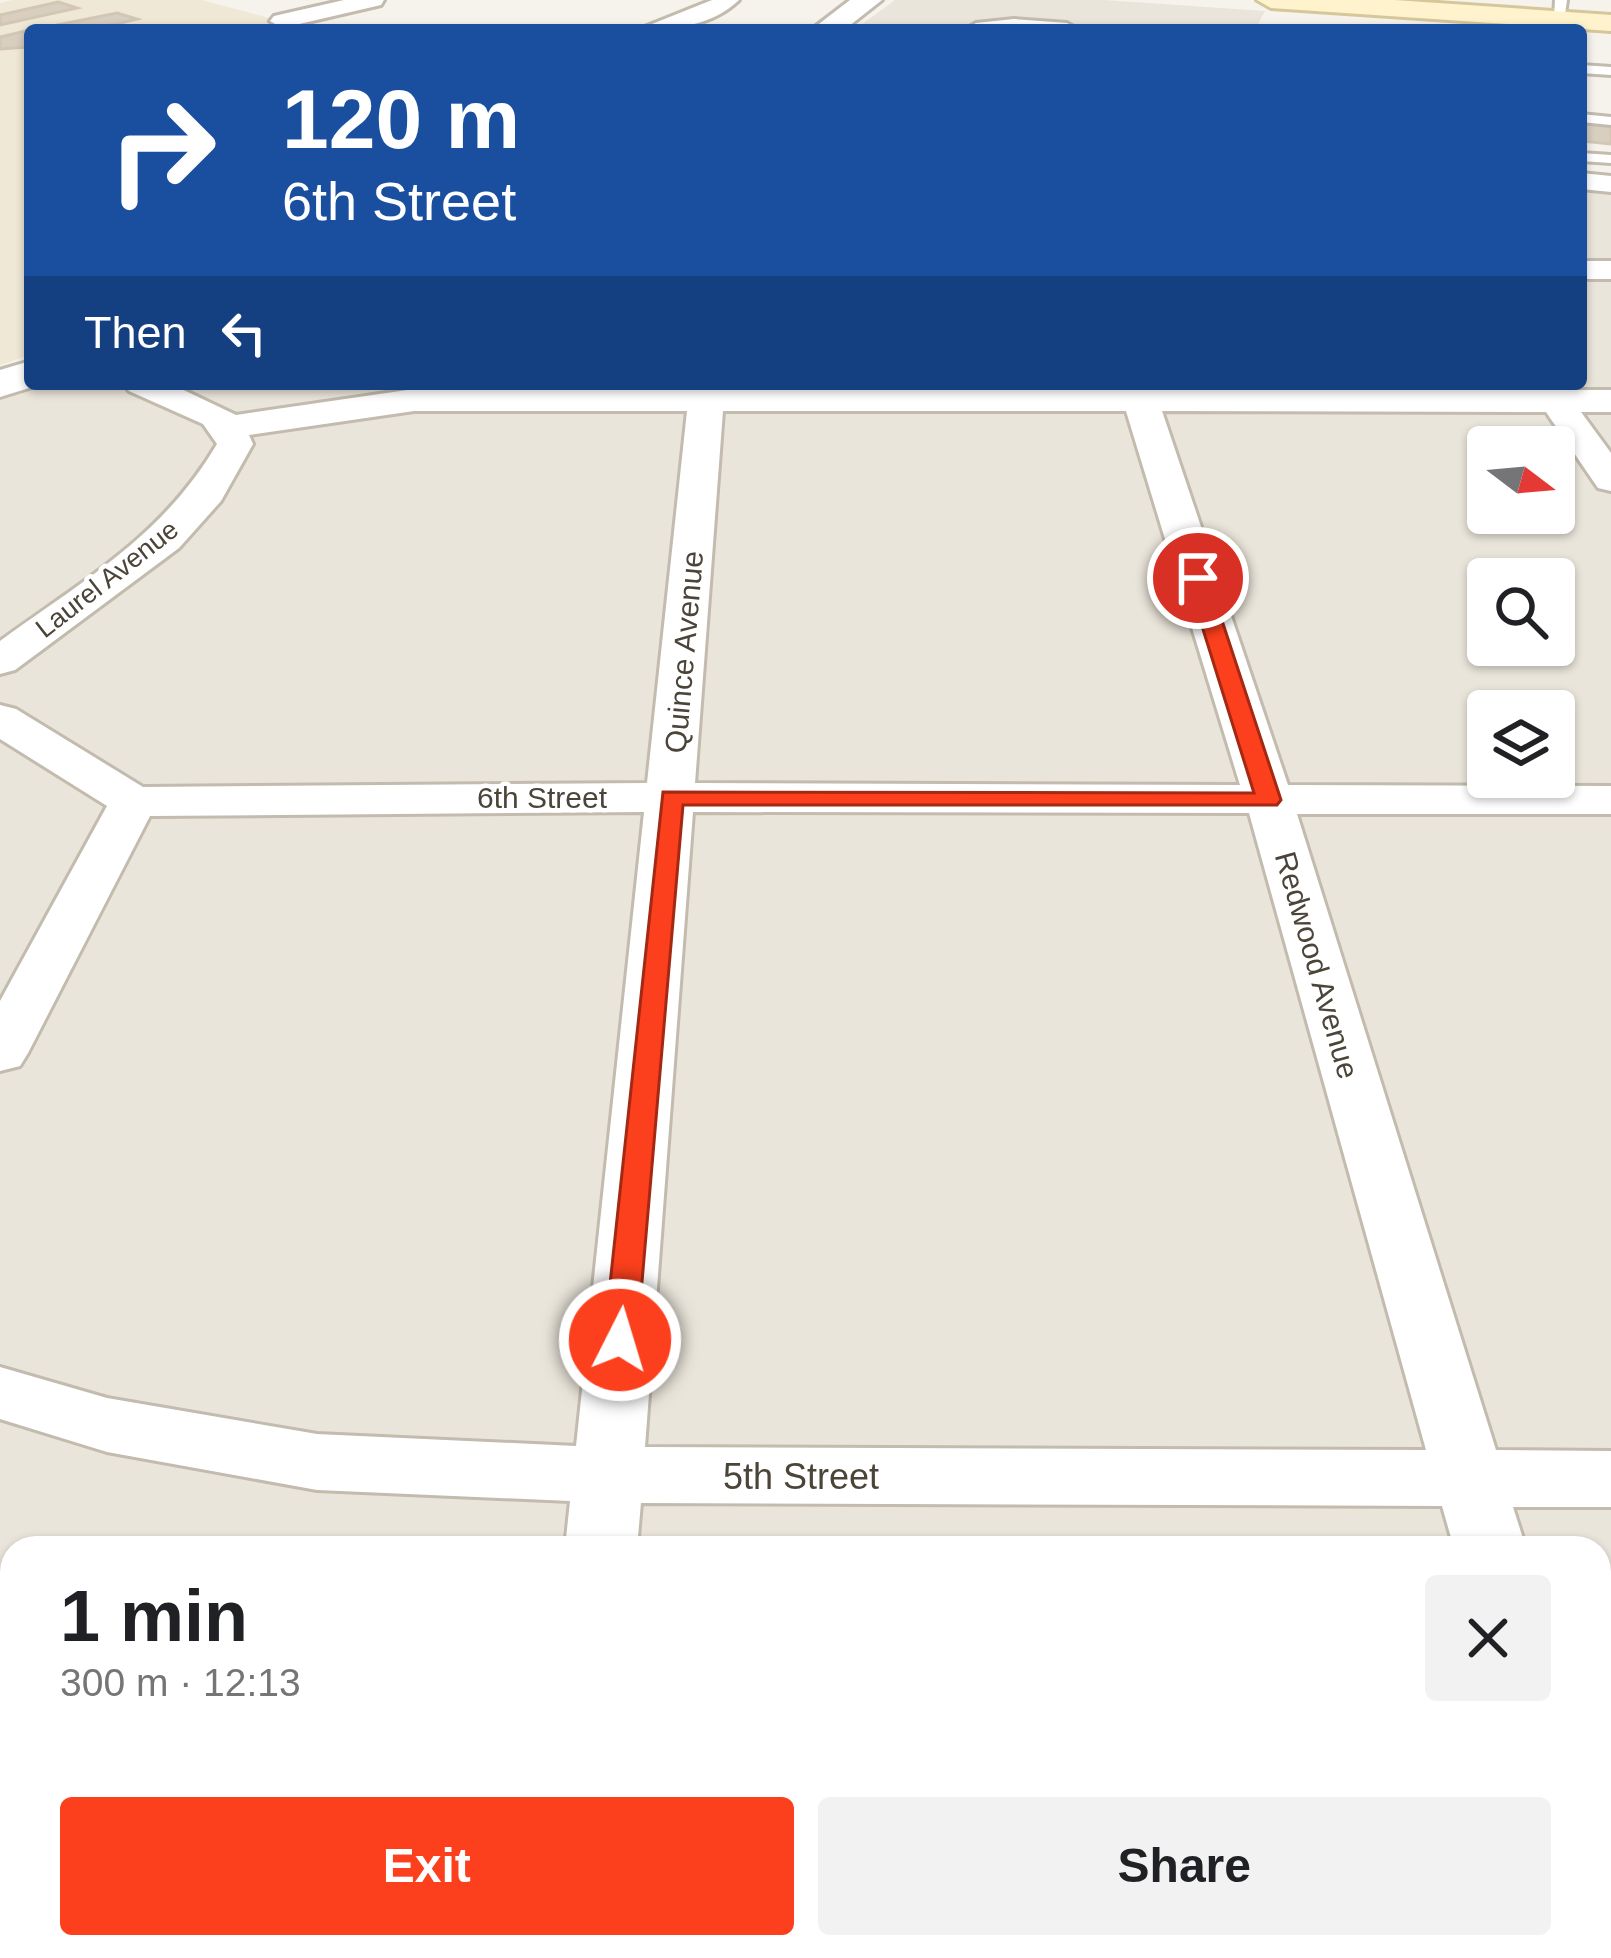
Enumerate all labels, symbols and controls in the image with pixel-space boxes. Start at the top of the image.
icon: right [84,72,240,228]
text: 120 m [282,72,520,166]
text: 6th Street [282,171,516,231]
icon: left [211,300,277,366]
text: Then [84,307,187,358]
north arrow [1467,426,1575,534]
map controls [1467,426,1575,798]
street label: Laurel Avenue [30,514,184,644]
pin [1147,527,1249,629]
icon: arrive [1165,545,1231,611]
street label: Quince Avenue [659,549,709,755]
button: search [1467,558,1575,666]
button: layers [1467,690,1575,798]
street label: 6th Street [477,781,608,814]
street label: Redwood Avenue [1269,848,1365,1082]
position arrow [557,1277,683,1403]
street label: 5th Street [723,1456,879,1497]
button: close [1425,1575,1551,1701]
text: 1 min [60,1576,248,1656]
text: 300 m · 12:13 [60,1661,301,1704]
button: Exit [60,1797,794,1935]
button: Share [818,1797,1551,1935]

